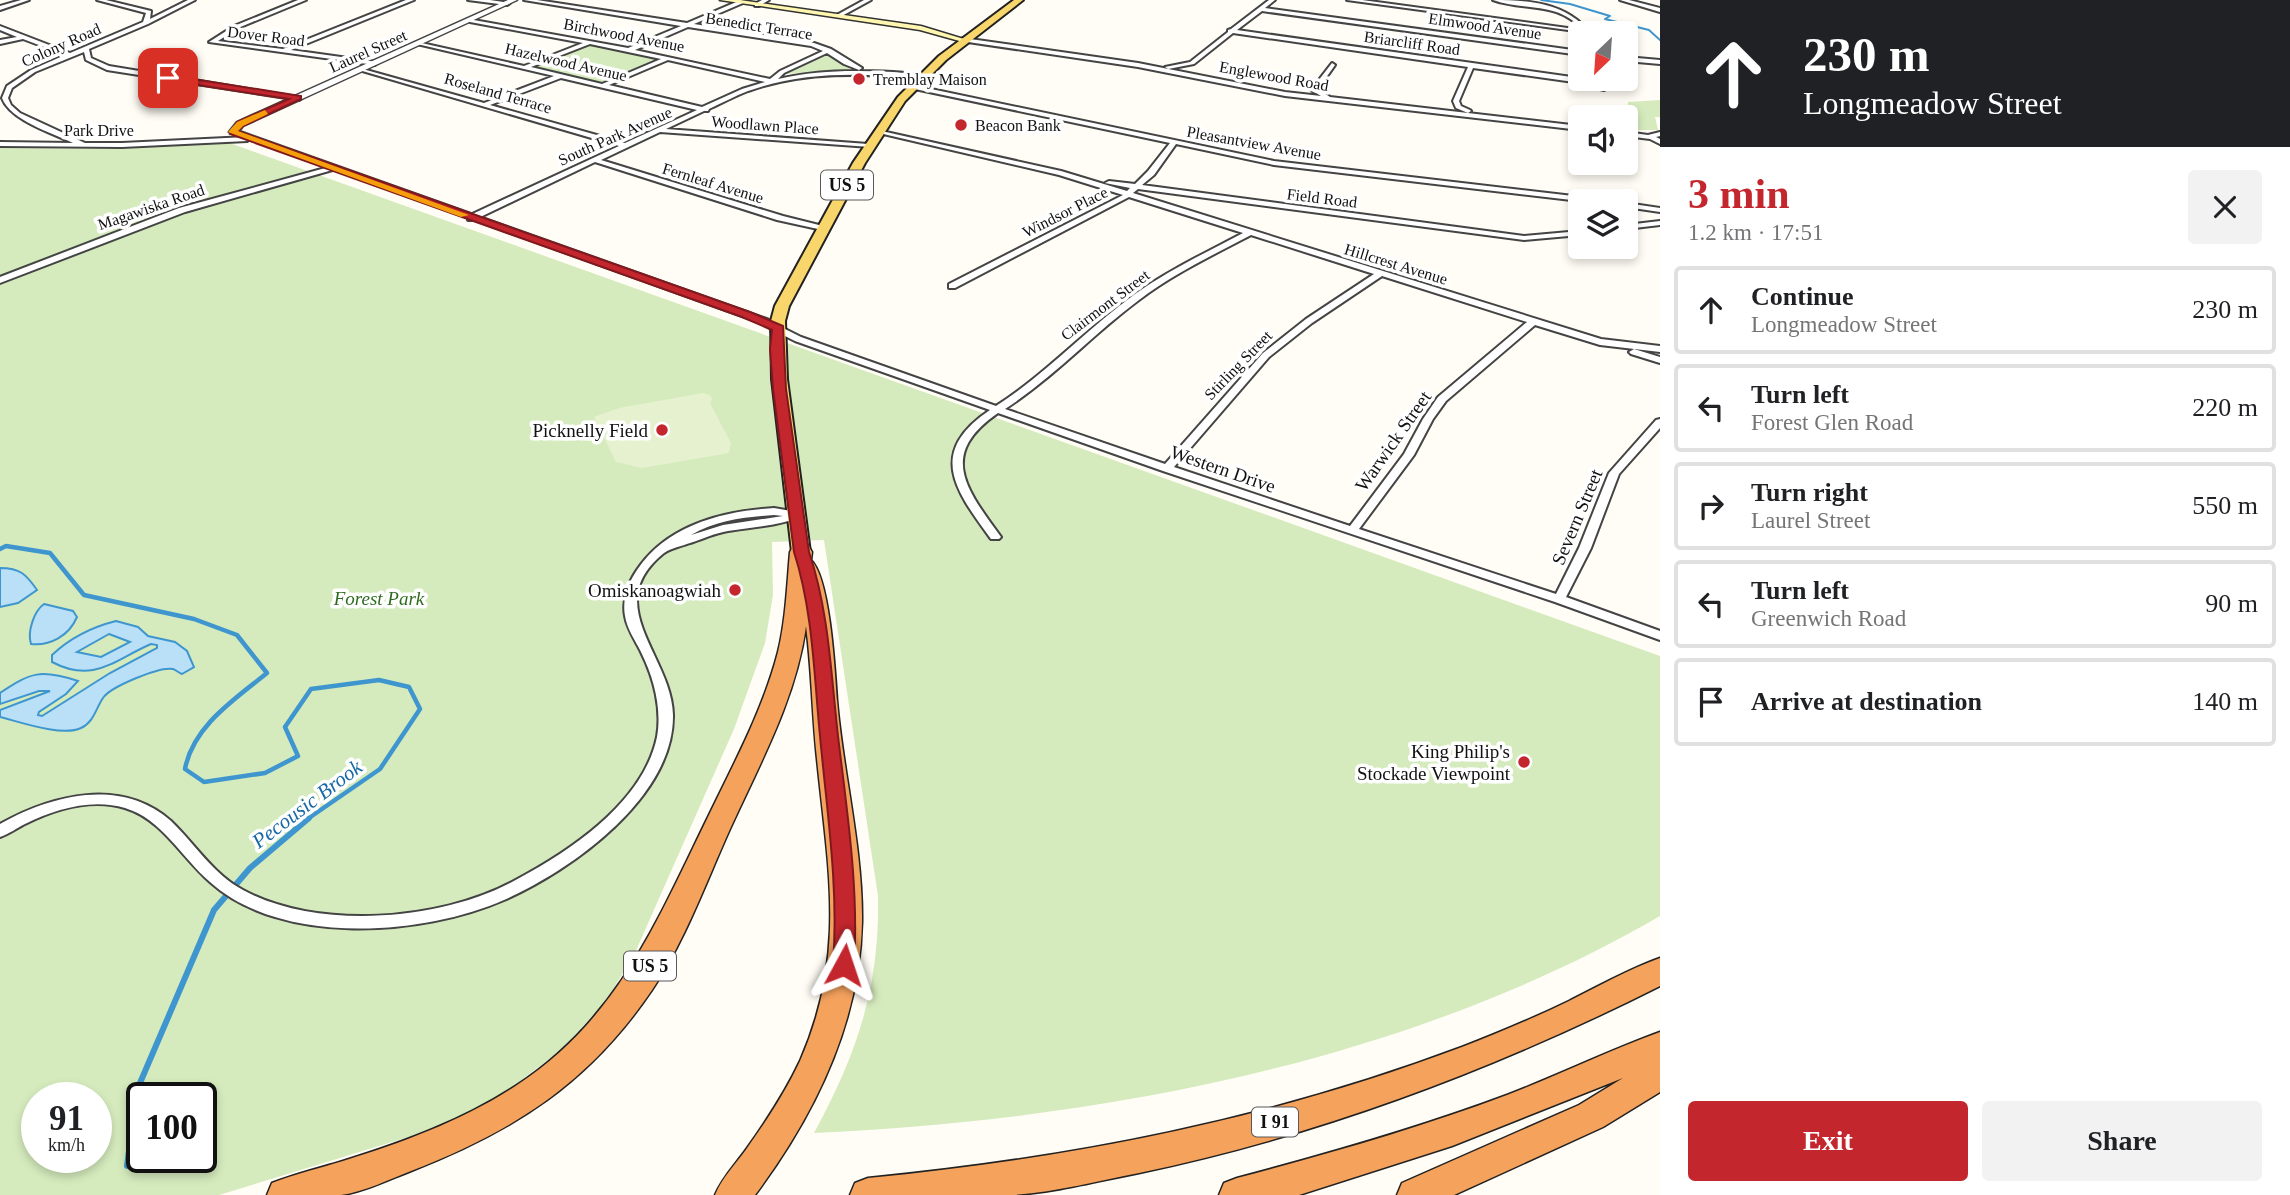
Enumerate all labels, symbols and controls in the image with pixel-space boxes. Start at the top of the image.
street label: Benedict Terrace [704,9,814,43]
street label: Elmwood Avenue [1427,10,1543,42]
street label: Birchwood Avenue [562,15,686,55]
street label: Colony Road [19,20,104,71]
north arrow [1568,21,1638,91]
map controls [1568,21,1638,259]
street label: Dover Road [226,23,306,49]
street label: Laurel Street [327,26,410,76]
text: 230 m [1803,27,1930,82]
street label: Briarcliff Road [1363,28,1461,58]
icon: ahead [1688,28,1779,119]
street label: Hazelwood Avenue [503,40,629,84]
pin [138,48,198,108]
street label: Englewood Road [1218,58,1330,95]
icon: arrive [149,59,187,97]
street label: Roseland Terrace [442,70,554,116]
marker: Tremblay Maison [851,71,867,87]
place label: Tremblay Maison [873,71,987,89]
text: Longmeadow Street [1803,85,2062,121]
street label: South Park Avenue [556,103,674,169]
button: sound [1568,105,1638,175]
street label: Woodlawn Place [711,113,819,137]
marker: Beacon Bank [953,117,969,133]
place label: Beacon Bank [975,117,1061,134]
street label: Park Drive [64,122,134,139]
street label: Pleasantview Avenue [1186,123,1322,163]
street label: Fernleaf Avenue [660,160,766,206]
road number: US 5 [821,170,873,200]
button: close [2188,170,2262,244]
text: 3 min [1688,171,1790,217]
street label: Magawiska Road [96,181,207,234]
street label: Windsor Place [1020,183,1110,241]
street label: Field Road [1286,185,1358,211]
button: layers [1568,189,1638,259]
text: 1.2 km · 17:51 [1688,220,1823,245]
street label: Hillcrest Avenue [1342,240,1450,288]
street label: Clairmont Street [1057,266,1153,344]
text: Continue [1751,282,1854,311]
icon: ahead [1692,291,1730,329]
text: 230 m [2192,295,2258,324]
text: Longmeadow Street [1751,312,1937,337]
street label: Stirling Street [1201,327,1276,404]
text: Turn left [1751,380,1849,409]
street label: Warwick Street [1351,386,1436,495]
icon: left [1692,389,1730,427]
text: 220 m [2192,393,2258,422]
text: Forest Glen Road [1751,410,1913,435]
place label: Picknelly Field [532,420,648,441]
marker: Picknelly Field [654,422,670,438]
street label: Western Drive [1168,441,1278,497]
street label: Severn Street [1547,465,1607,568]
text: Turn right [1751,478,1868,507]
icon: right [1692,487,1730,525]
text: 550 m [2192,491,2258,520]
text: Laurel Street [1751,508,1870,533]
text: Turn left [1751,576,1849,605]
place label: Omiskanoagwiah [588,580,721,601]
marker: Omiskanoagwiah [727,582,743,598]
icon: left [1692,585,1730,623]
park label: Forest Park [333,588,425,609]
text: 90 m [2205,589,2258,618]
text: Greenwich Road [1751,606,1906,631]
icon: arrive [1692,683,1730,721]
text: Arrive at destination [1751,687,1982,716]
text: 140 m [2192,687,2258,716]
place label: King Philip's Stockade Viewpoint [1357,741,1511,784]
water label: Pecousic Brook [246,754,367,854]
marker: King Philip's Stockade Viewpoint [1516,754,1532,770]
position arrow [807,928,881,1002]
road number: US 5 [624,951,676,981]
speed limit sign: 100 [126,1082,217,1173]
text: 91 [49,1099,84,1138]
button: Exit [1688,1101,1968,1181]
button: Share [1982,1101,2262,1181]
road number: I 91 [1252,1107,1298,1136]
text: km/h [48,1135,85,1155]

